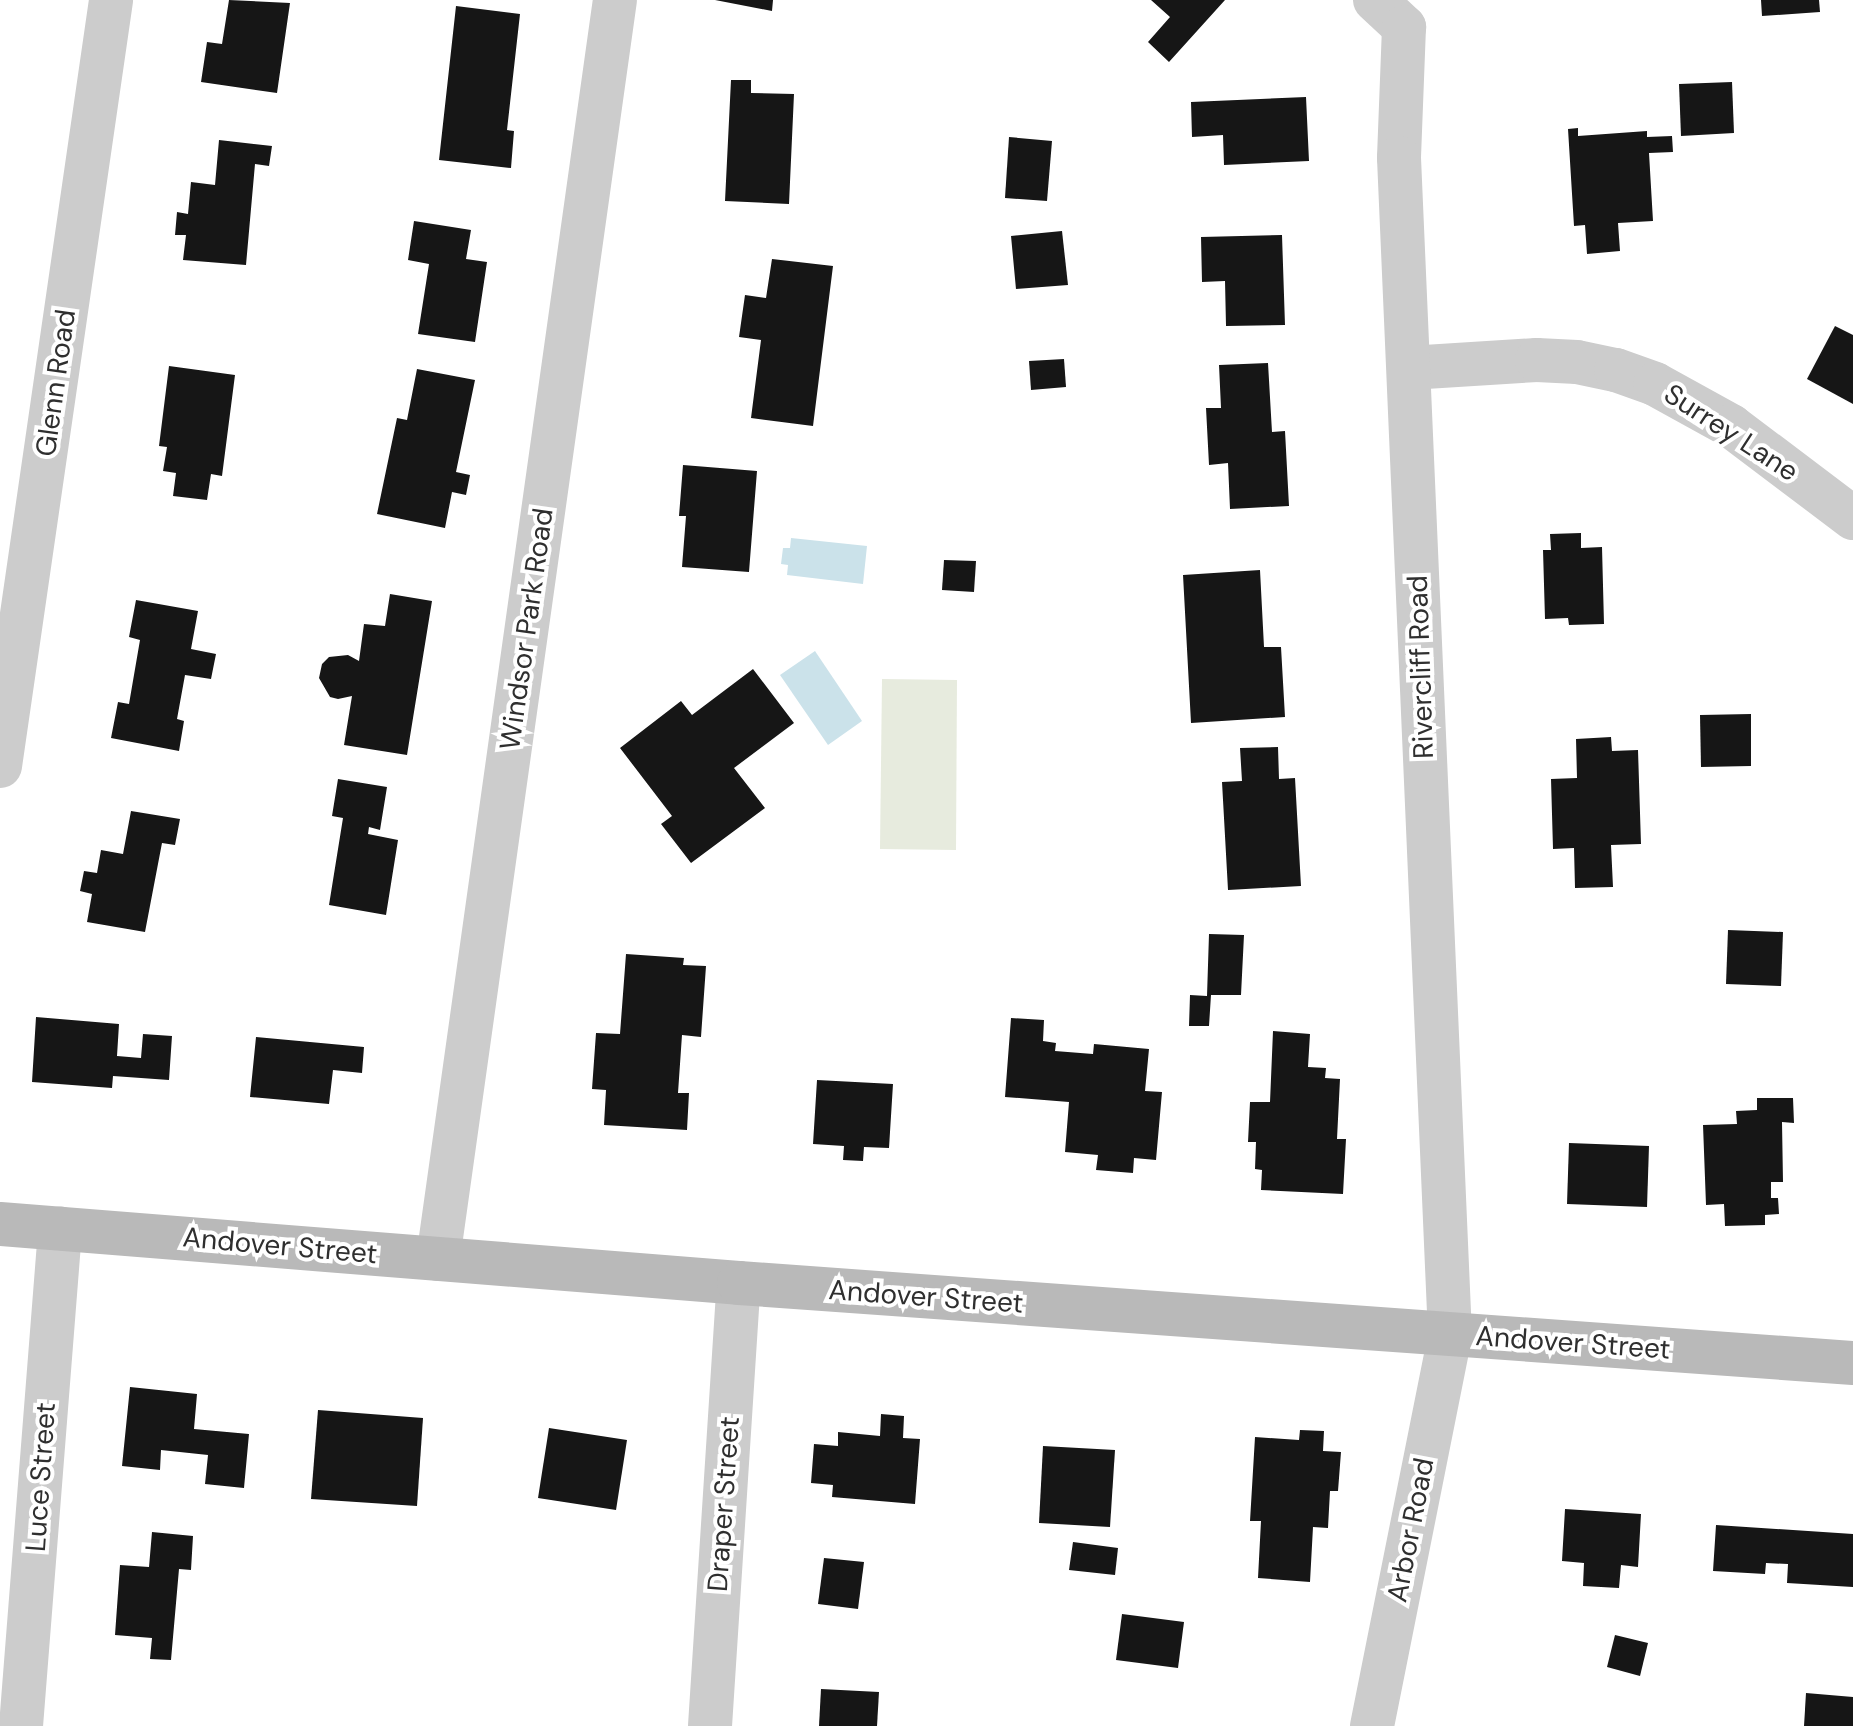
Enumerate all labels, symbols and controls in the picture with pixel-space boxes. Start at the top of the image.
street label: Glenn Road [29,307,83,459]
street label: Surrey Lane [1658,377,1804,489]
street label: Windsor Park Road [493,506,561,752]
street label: Rivercliff Road [1401,575,1441,759]
street label: Andover Street [181,1221,379,1271]
street label: Andover Street [827,1273,1025,1321]
street label: Andover Street [1474,1319,1672,1367]
street label: Luce Street [19,1401,63,1553]
street label: Draper Street [701,1415,747,1593]
street label: Arbor Road [1381,1455,1441,1605]

